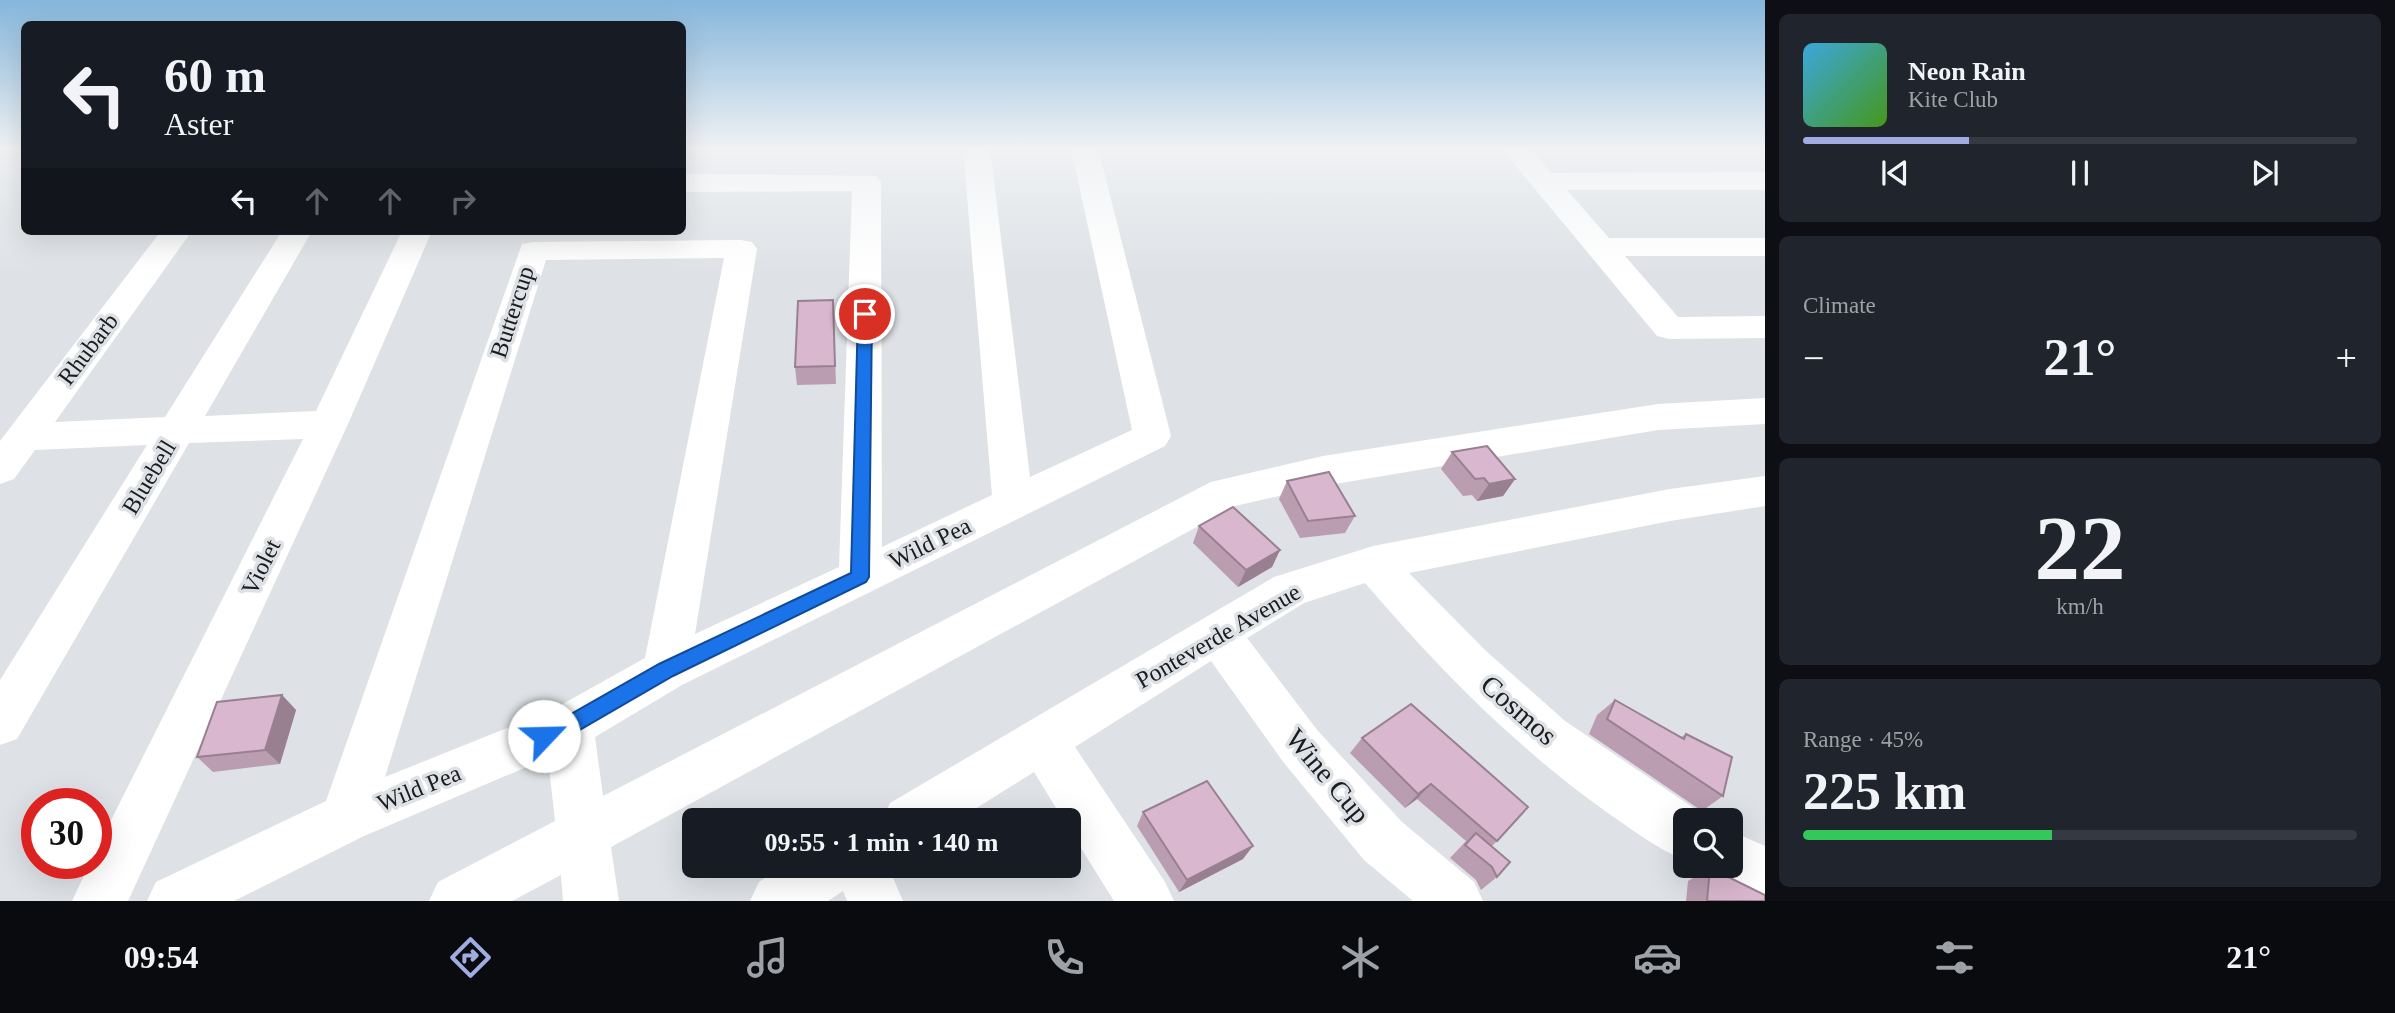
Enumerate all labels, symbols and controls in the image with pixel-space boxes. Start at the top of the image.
text: 60 m [164,48,266,103]
icon: left [49,49,140,140]
text: Neon Rain [1908,57,2026,86]
text: Kite Club [1908,87,1998,112]
text: Aster [164,106,233,142]
icon: previous [1876,154,1914,192]
icon: pause [2061,154,2099,192]
icon: next [2246,154,2284,192]
icon: left [225,182,263,220]
icon: ahead [298,182,336,220]
icon: ahead [371,182,409,220]
icon: right [444,182,482,220]
street label: Buttercup [485,263,539,361]
pin [835,284,895,344]
text: Climate [1803,293,1876,318]
icon: arrive [846,295,884,333]
street label: Rhubarb [53,308,123,390]
text: 21° [2044,329,2116,386]
text: − [1803,337,1824,379]
text: + [2336,337,2357,379]
street label: Bluebell [117,435,181,519]
text: 22 [2035,498,2126,599]
street label: Wild Pea [885,512,975,574]
street label: Violet [236,535,286,599]
street label: Ponteverde Avenue [1131,578,1305,694]
text: km/h [2056,594,2104,619]
street label: Cosmos [1475,669,1563,751]
position arrow [507,699,581,773]
street label: Wine Cup [1280,723,1376,829]
text: Range · 45% [1803,727,1923,752]
street label: Wild Pea [373,759,465,816]
text: 225 km [1803,763,1966,820]
speed limit sign: 30 [21,788,112,879]
map controls [1673,808,1743,878]
button: search [1673,808,1743,878]
text: 09:55 · 1 min · 140 m [765,828,999,857]
icon: directions [446,933,495,982]
icon: music [743,933,792,982]
icon: phone [1040,933,1089,982]
icon: climate [1336,933,1385,982]
icon: car [1633,933,1682,982]
icon: filters [1930,933,1979,982]
text: 09:54 [124,939,199,975]
text: 21° [2226,939,2271,975]

